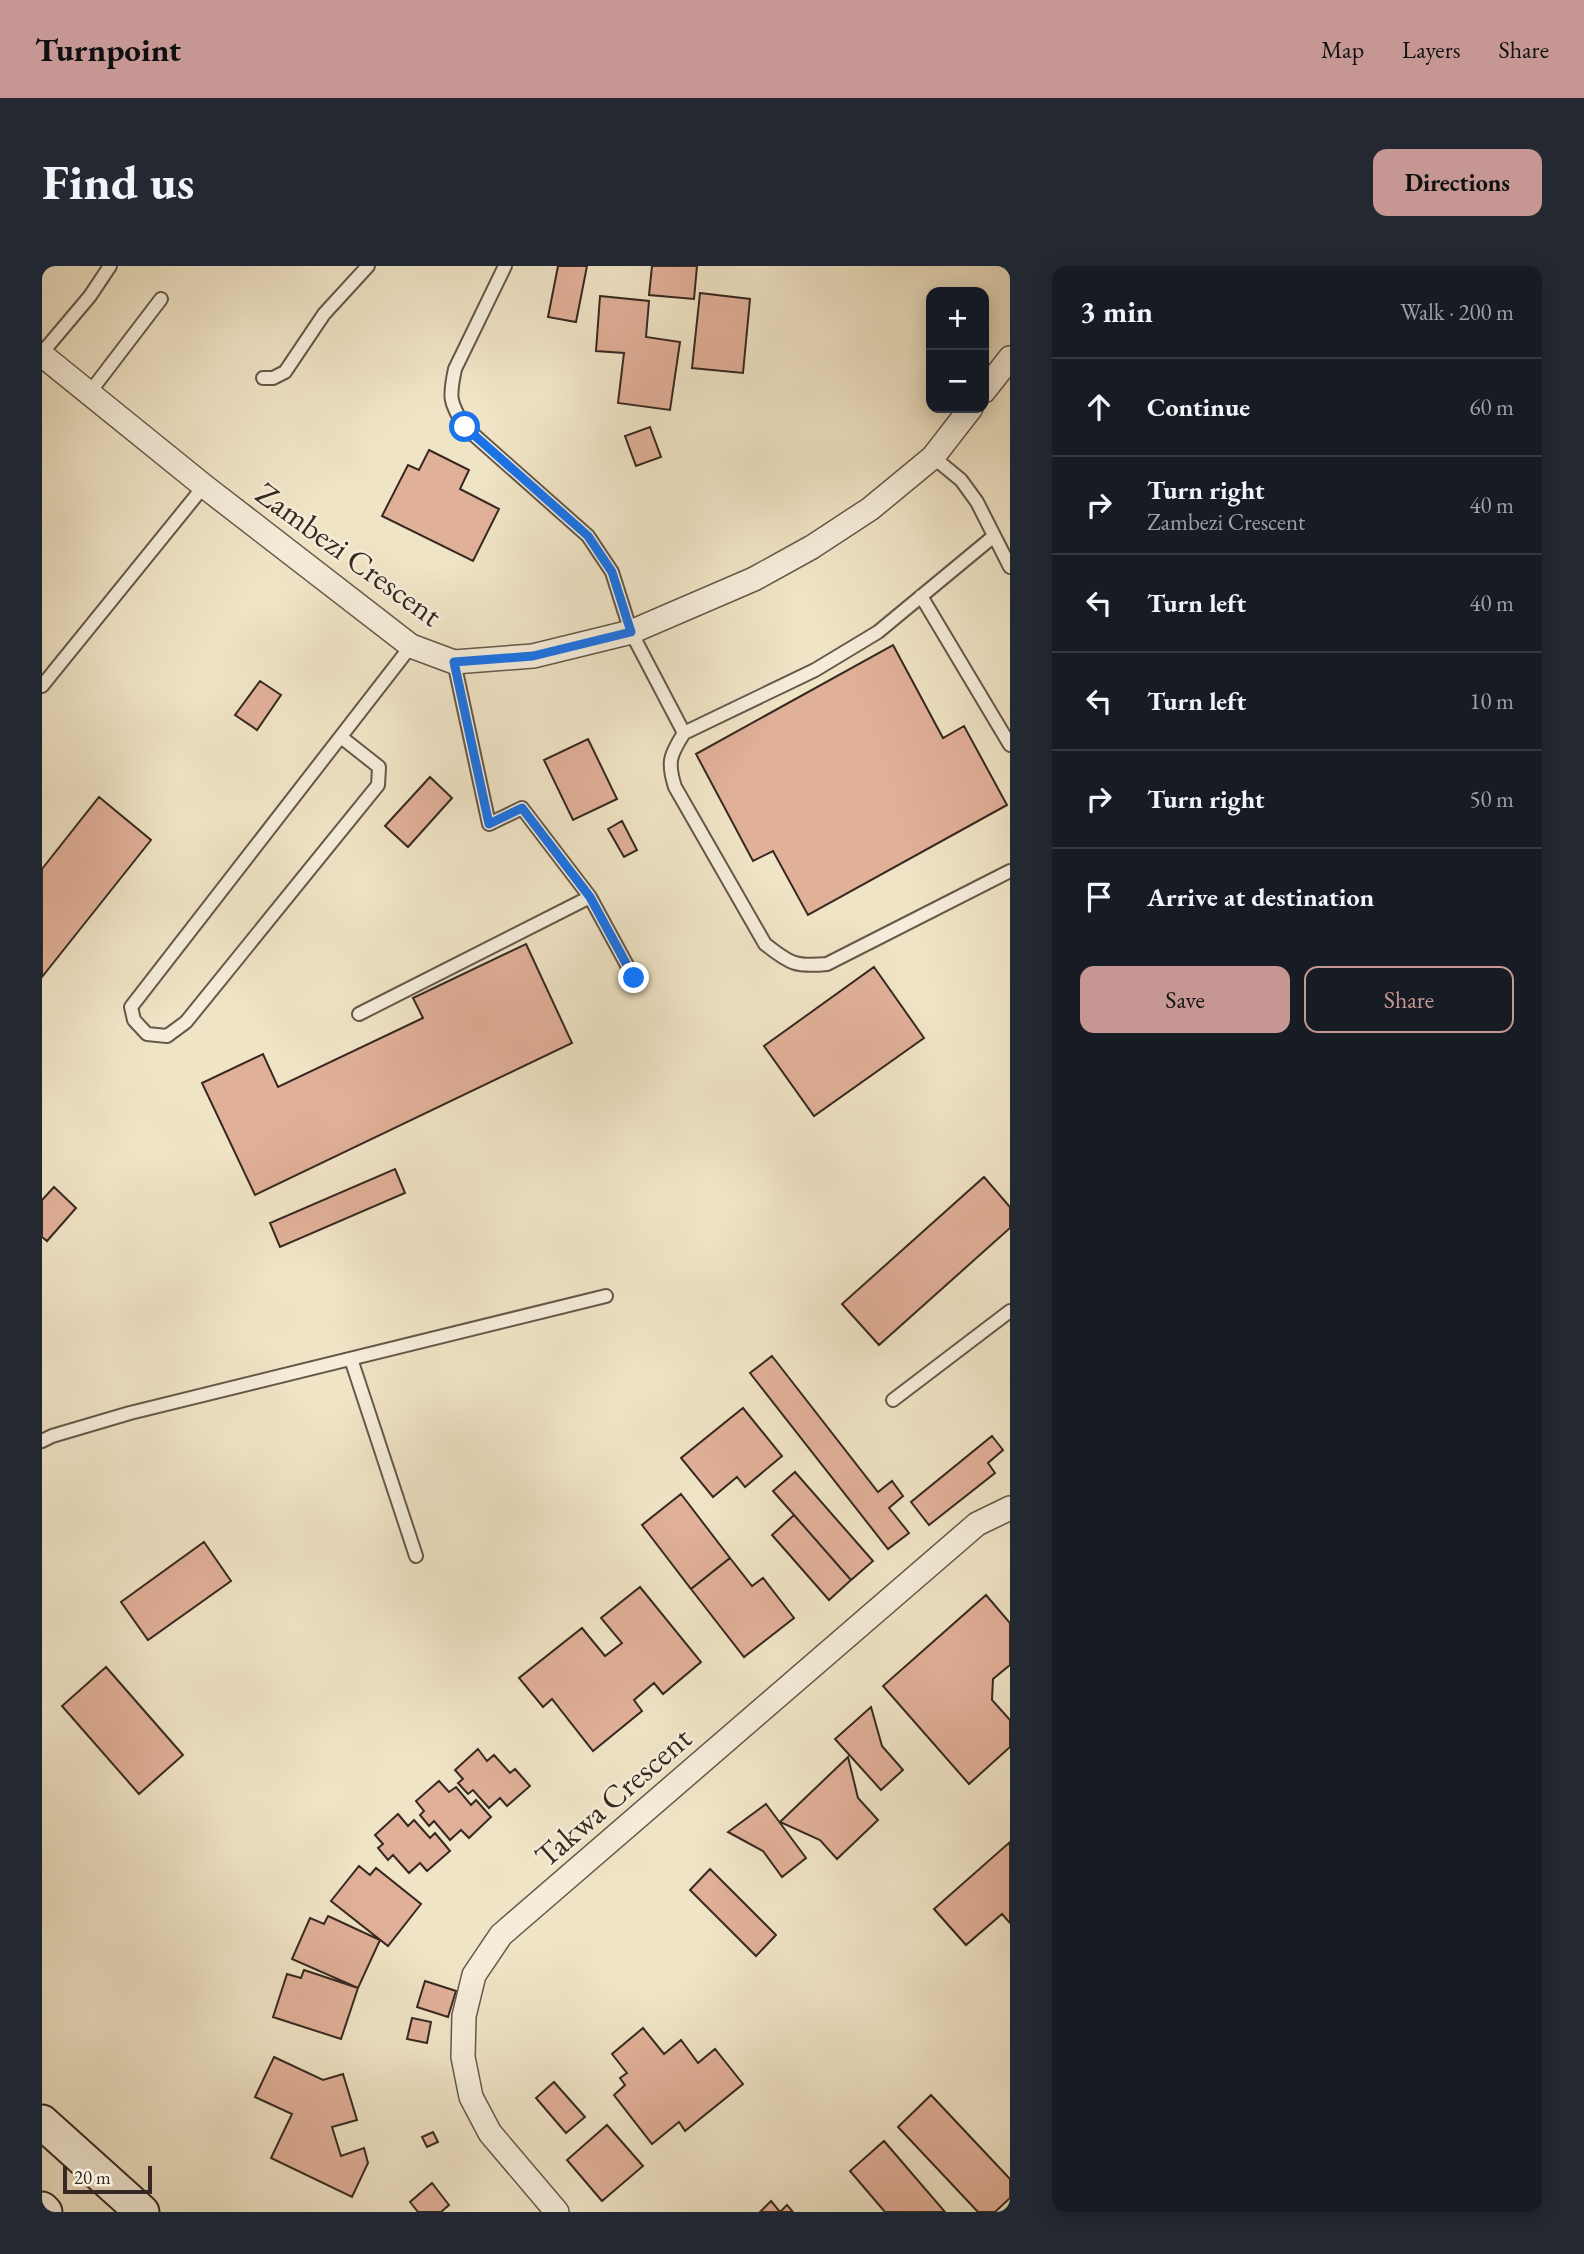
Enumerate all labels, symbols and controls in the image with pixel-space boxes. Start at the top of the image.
text: Turnpoint [35,28,181,71]
text: Map [1321,34,1364,65]
text: Layers [1402,34,1461,65]
text: Share [1499,34,1549,65]
button: Directions [1373,149,1542,216]
text: Find us [42,150,194,214]
map controls [926,287,989,413]
button: + [926,287,989,350]
text: 3 min [1080,292,1153,331]
text: Walk · 200 m [1400,297,1514,327]
button: − [926,350,989,413]
icon: ahead [1080,388,1118,426]
text: Continue [1147,390,1250,424]
text: 60 m [1469,392,1514,422]
route start [449,411,480,442]
street label: Zambezi Crescent [248,472,450,636]
text: Turn right [1147,473,1265,507]
icon: right [1080,486,1118,524]
text: 40 m [1469,490,1514,520]
text: Zambezi Crescent [1147,507,1305,537]
icon: left [1080,584,1118,622]
text: Turn left [1147,586,1246,620]
text: 40 m [1469,588,1514,618]
icon: left [1080,682,1118,720]
text: Turn left [1147,684,1246,718]
text: 10 m [1469,686,1514,716]
icon: right [1080,780,1118,818]
text: Turn right [1147,782,1265,816]
text: 50 m [1469,784,1514,814]
icon: arrive [1080,878,1118,916]
text: Arrive at destination [1147,880,1374,914]
route end [618,962,649,993]
button: Save [1080,966,1290,1033]
button: Share [1304,966,1514,1033]
street label: Takwa Crescent [526,1717,700,1877]
scale bar [63,2163,152,2195]
text: 20 m [74,2165,111,2190]

